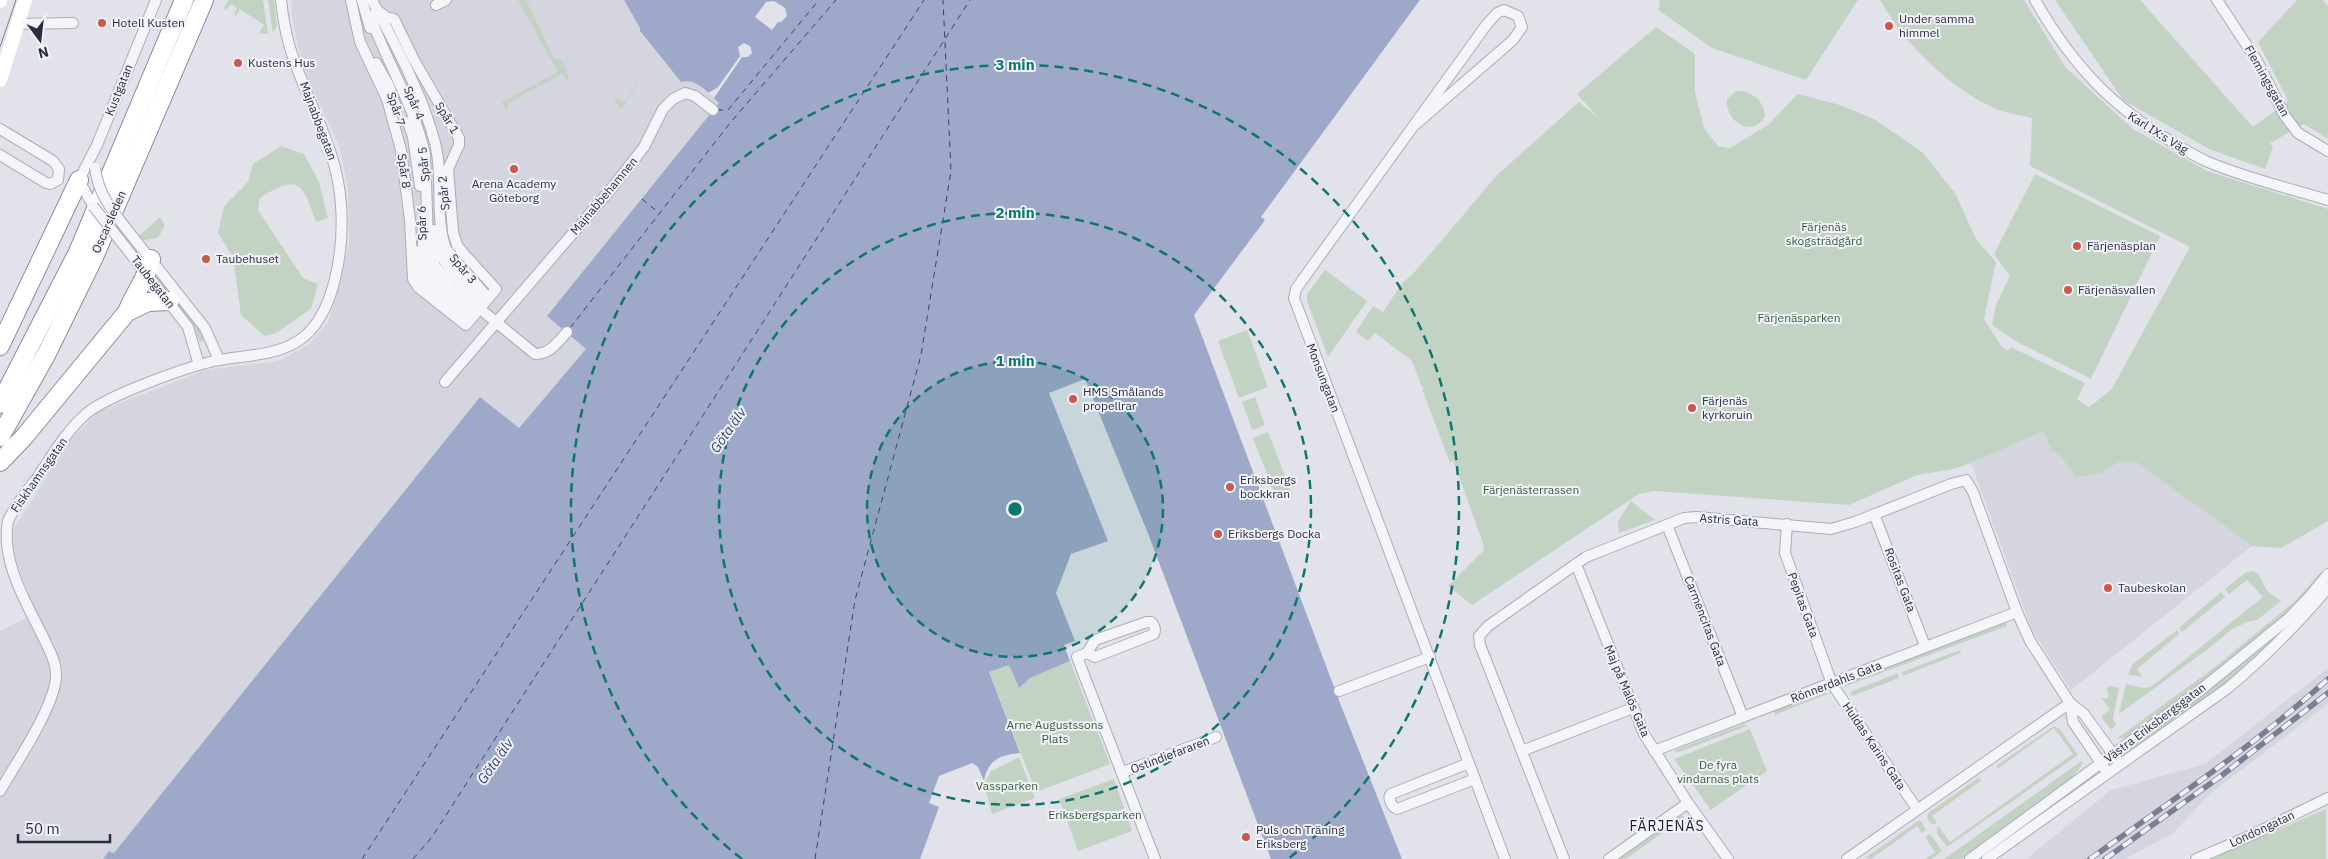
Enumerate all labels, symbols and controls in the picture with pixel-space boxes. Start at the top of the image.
place label: Under samma himmel [1899,11,1975,40]
north arrow [15,15,65,65]
place label: Hotell Kusten [112,15,185,30]
marker: Hotell Kusten [96,17,108,29]
marker: Under samma himmel [1883,20,1895,32]
text: N [36,43,51,63]
street label: Flemingsgatan [2242,43,2293,119]
place label: Kustens Hus [248,55,316,70]
text: 3 min [995,55,1035,74]
marker: Kustens Hus [232,57,244,69]
street label: Kustgatan [101,62,136,118]
street label: Majnabbegatan [297,79,340,162]
street label: Spår 4 [401,84,428,122]
street label: Spår 7 [384,90,409,128]
street label: Spår 1 [432,99,463,137]
street label: Karl IX:s Väg [2125,108,2192,157]
street label: Spår 5 [414,146,433,182]
street label: Spår 8 [395,153,414,189]
street label: Majnabbehamnen [567,154,640,238]
marker: Arena Academy Göteborg [508,163,520,175]
street label: Spår 2 [435,175,452,211]
place label: Arena Academy Göteborg [472,176,556,205]
street label: Oscarsleden [88,188,129,256]
text: 2 min [995,203,1035,222]
street label: Spår 6 [413,205,430,241]
park label: Färjenäs skogsträdgård [1786,219,1862,248]
place label: Färjenäsplan [2087,238,2156,253]
marker: Färjenäsplan [2071,240,2083,252]
place label: Taubehuset [216,251,279,266]
street label: Spår 3 [446,251,480,287]
street label: Taubegatan [128,252,179,311]
marker: Taubehuset [200,253,212,265]
place label: Färjenäsvallen [2078,282,2156,297]
marker: Färjenäsvallen [2062,284,2074,296]
park label: Färjenäsparken [1758,310,1841,325]
street label: Monsungatan [1303,341,1344,415]
text: 1 min [995,351,1035,370]
place label: HMS Smålands propellrar [1083,384,1164,413]
marker: HMS Smålands propellrar [1067,393,1079,405]
place label: Färjenäs kyrkoruin [1702,393,1753,422]
marker: Färjenäs kyrkoruin [1686,402,1698,414]
water label: Göta älv [706,403,751,456]
street label: Fiskhamnsgatan [7,434,70,515]
place label: Eriksbergs bockkran [1240,472,1296,501]
marker: Eriksbergs bockkran [1224,481,1236,493]
park label: Färjenästerrassen [1483,482,1579,497]
centre of rings [1006,500,1024,518]
street label: Astris Gata [1699,510,1760,529]
place label: Eriksbergs Docka [1228,526,1321,541]
marker: Eriksbergs Docka [1212,528,1224,540]
street label: Rositas Gata [1881,546,1920,615]
street label: Pepitas Gata [1785,570,1822,640]
street label: Carmencitas Gata [1681,573,1730,669]
place label: Taubeskolan [2118,580,2186,595]
marker: Taubeskolan [2102,582,2114,594]
street label: Maj på Malös Gata [1601,643,1654,740]
street label: Rönnerdahls Gata [1788,657,1884,706]
street label: Västra Eriksbergsgatan [2101,680,2208,766]
street label: Huldas Karins Gata [1839,699,1910,793]
park label: Arne Augustssons Plats [1007,717,1104,746]
street label: Ostindiefararen [1128,733,1212,777]
water label: Göta älv [473,734,518,787]
park label: De fyra vindarnas plats [1677,757,1759,786]
park label: Vassparken [976,778,1038,793]
park label: Eriksbergsparken [1048,807,1142,822]
street label: Londongatan [2227,807,2297,850]
scale bar [18,812,110,844]
district label: FÄRJENÄS [1629,817,1705,835]
text: 50 m [25,819,60,838]
place label: Puls och Träning Eriksberg [1256,822,1345,851]
marker: Puls och Träning Eriksberg [1240,831,1252,843]

